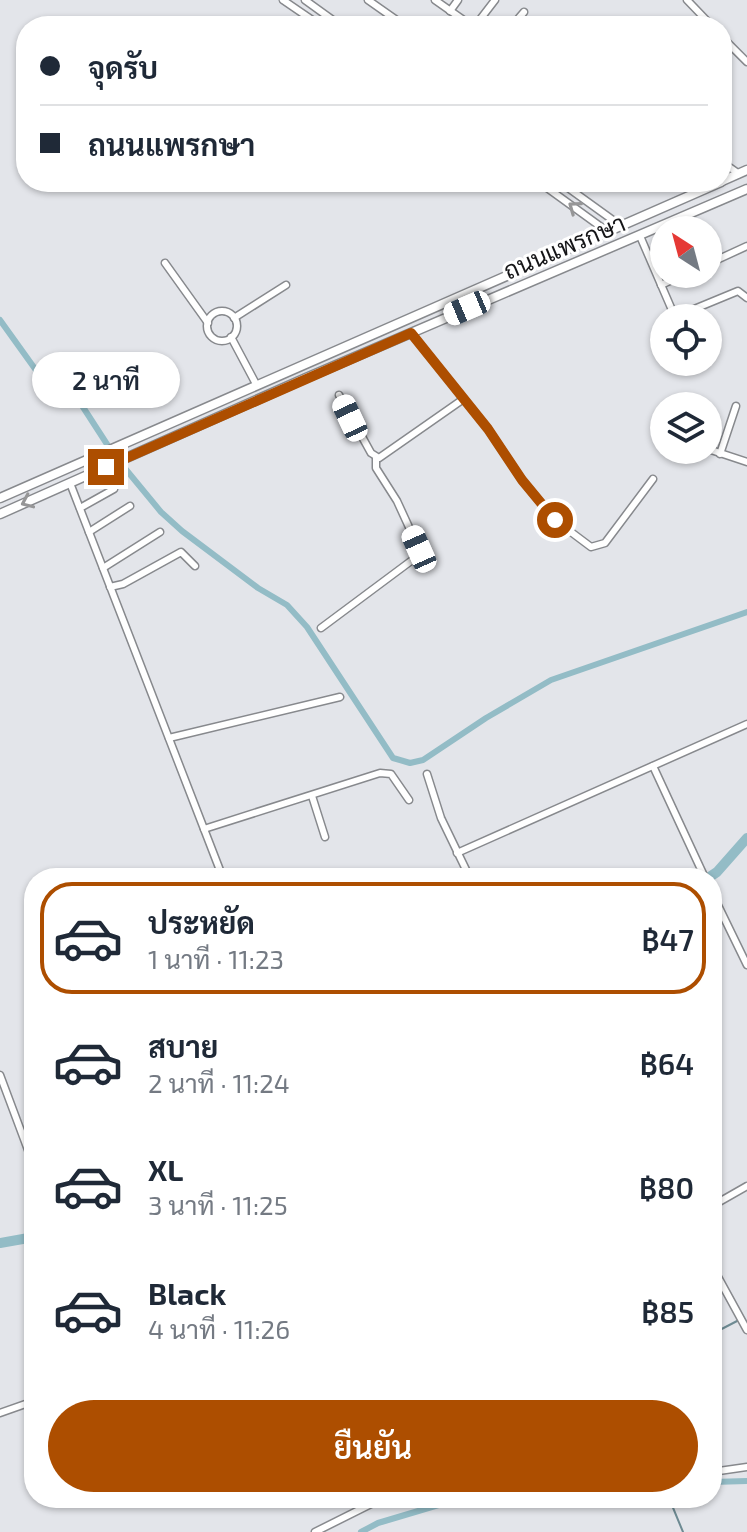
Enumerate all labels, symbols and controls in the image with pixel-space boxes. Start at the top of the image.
text: จุดรับ [88,49,158,85]
text: ถนนแพรกษา [88,126,255,162]
one-way arrow [568,202,582,217]
street label: ถนนแพรกษา [499,207,629,285]
north arrow [650,216,722,288]
map controls [650,216,722,464]
car [440,288,494,328]
button: locate [650,304,722,376]
callout: 2 นาที [32,351,180,407]
text: 2 นาที [72,364,140,395]
car [329,391,371,445]
button: layers [650,392,722,464]
route end [88,449,124,485]
one-way arrow [21,492,36,508]
route start [537,502,573,538]
car [398,522,440,576]
icon: car [52,902,124,974]
text: ประหยัด [148,904,255,940]
text: ฿47 [642,921,694,957]
text: 1 นาที · 11:23 [148,943,284,974]
icon: car [52,1026,124,1098]
text: สบาย [148,1028,218,1064]
text: ฿64 [640,1045,694,1081]
text: 2 นาที · 11:24 [148,1067,290,1098]
icon: car [52,1150,124,1222]
text: XL [148,1151,183,1187]
text: ฿80 [639,1169,694,1205]
text: 3 นาที · 11:25 [148,1189,288,1220]
icon: car [52,1274,124,1346]
text: Black [148,1275,226,1311]
text: ฿85 [641,1293,694,1329]
text: 4 นาที · 11:26 [148,1313,290,1344]
button: ยืนยัน [48,1400,698,1492]

